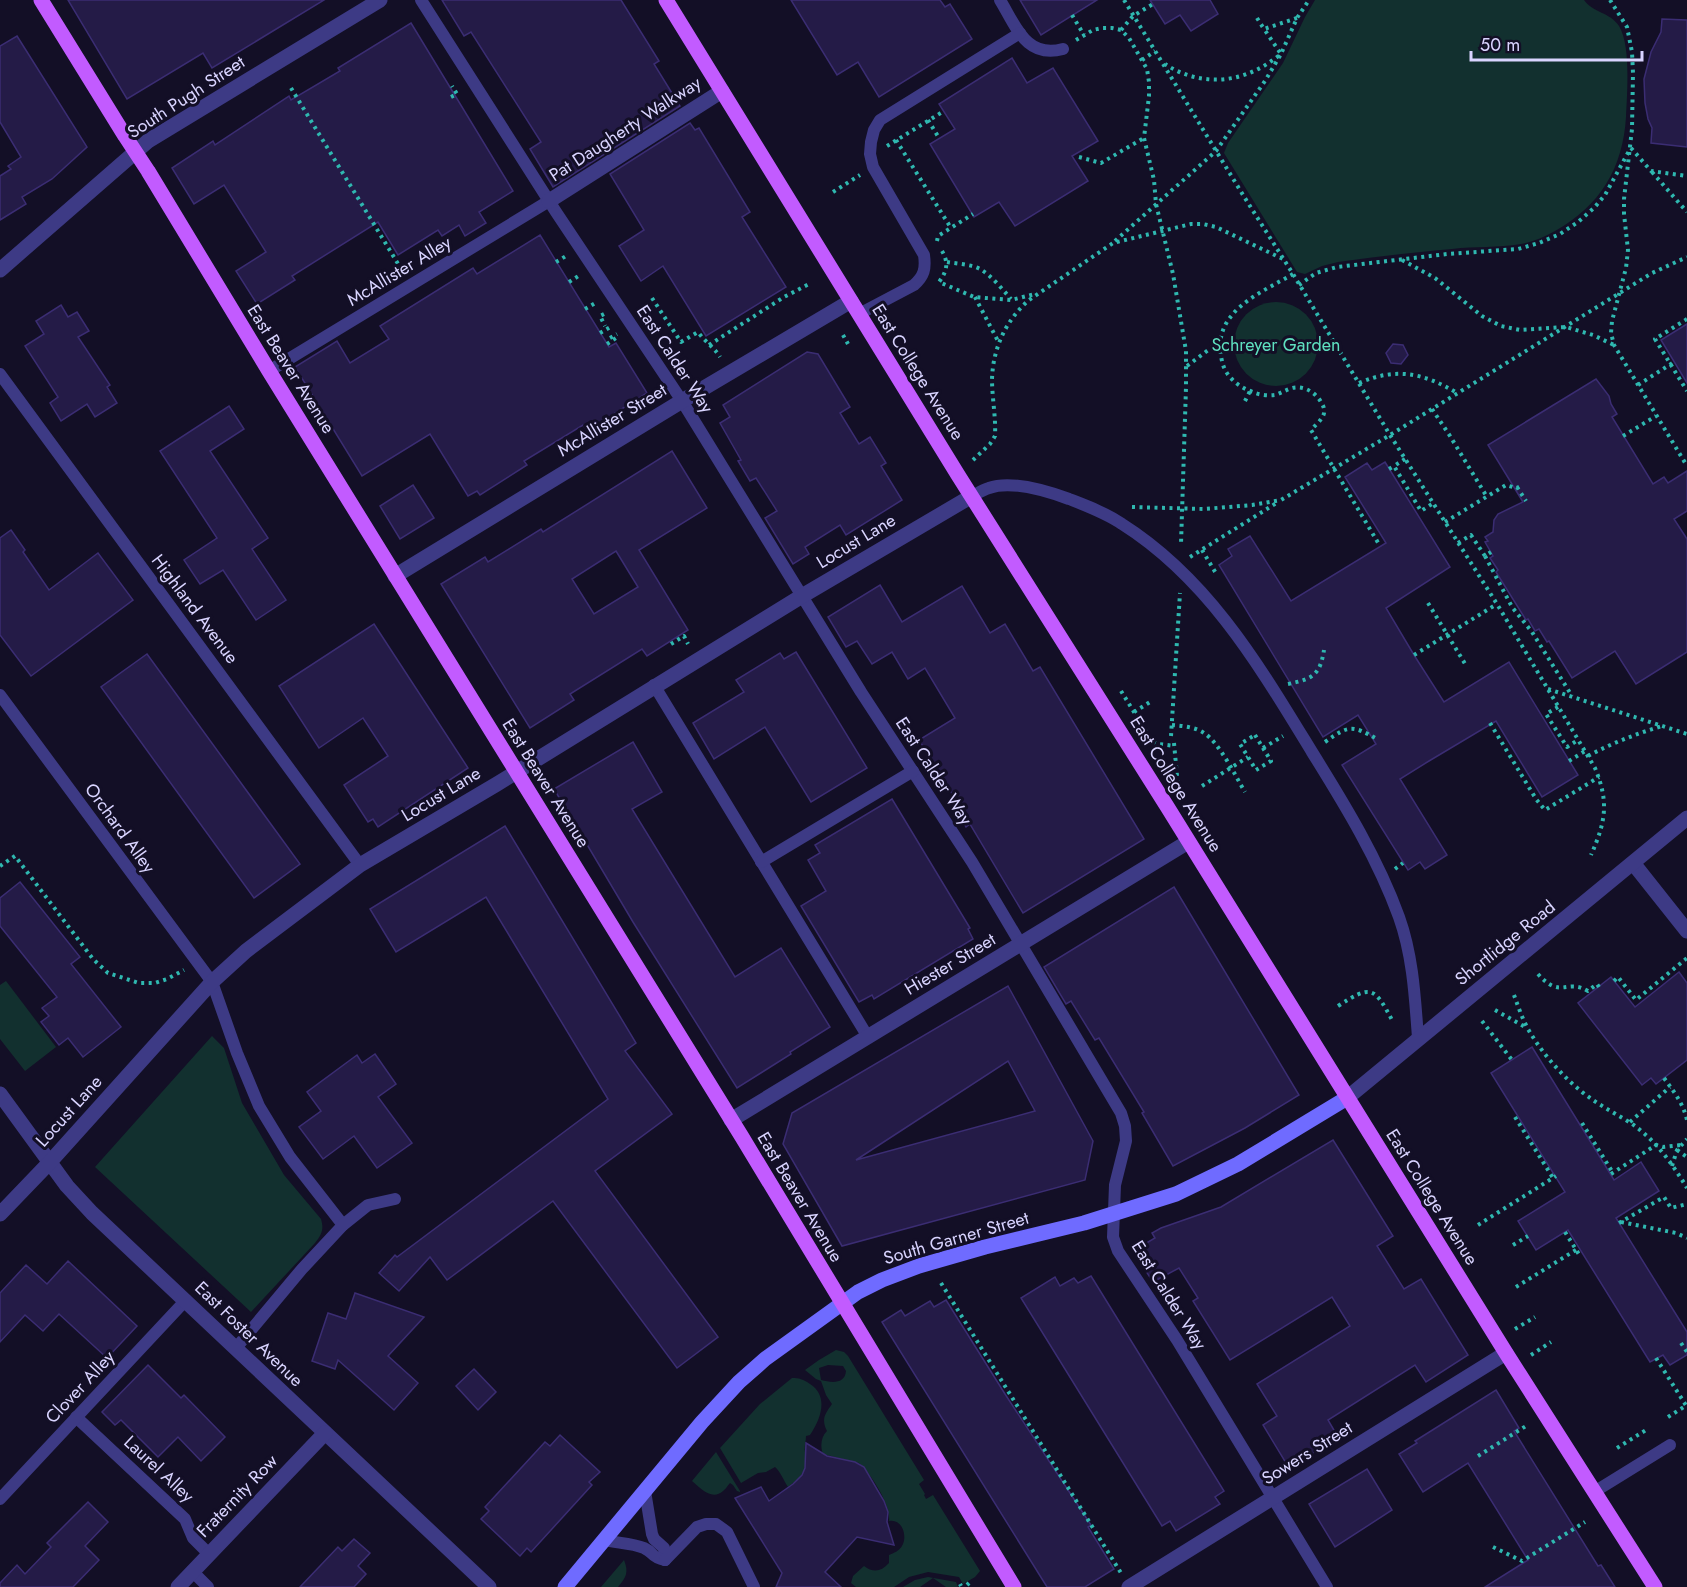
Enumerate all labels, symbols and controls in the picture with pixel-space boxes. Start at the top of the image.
scale bar [1471,24,1642,62]
text: 50 m [1480,32,1520,58]
street label: South Pugh Street [122,49,250,145]
street label: Pat Daugherty Walkway [544,70,706,188]
street label: McAllister Alley [342,230,456,312]
street label: East Beaver Avenue [241,299,341,439]
street label: East College Avenue [866,299,970,445]
street label: East Calder Way [630,300,720,418]
park label: Schreyer Garden [1211,332,1341,358]
street label: McAllister Street [552,377,672,463]
street label: Locust Lane [811,507,901,575]
street label: Highland Avenue [145,549,245,669]
street label: East College Avenue [1124,711,1228,857]
street label: East Calder Way [889,712,979,830]
street label: East Beaver Avenue [496,713,596,853]
street label: Locust Lane [396,760,486,828]
street label: Orchard Alley [78,778,162,878]
street label: Shortlidge Road [1449,894,1561,992]
street label: Hiester Street [900,926,1001,1001]
street label: Locust Lane [30,1069,108,1153]
street label: East College Avenue [1380,1124,1484,1270]
street label: East Beaver Avenue [751,1127,849,1267]
street label: South Garner Street [880,1205,1032,1271]
street label: East Calder Way [1125,1235,1213,1355]
street label: East Foster Avenue [189,1275,309,1393]
street label: Clover Alley [39,1345,121,1429]
street label: Sowers Street [1257,1414,1358,1491]
street label: Laurel Alley [118,1429,200,1509]
street label: Fraternity Row [191,1448,284,1543]

